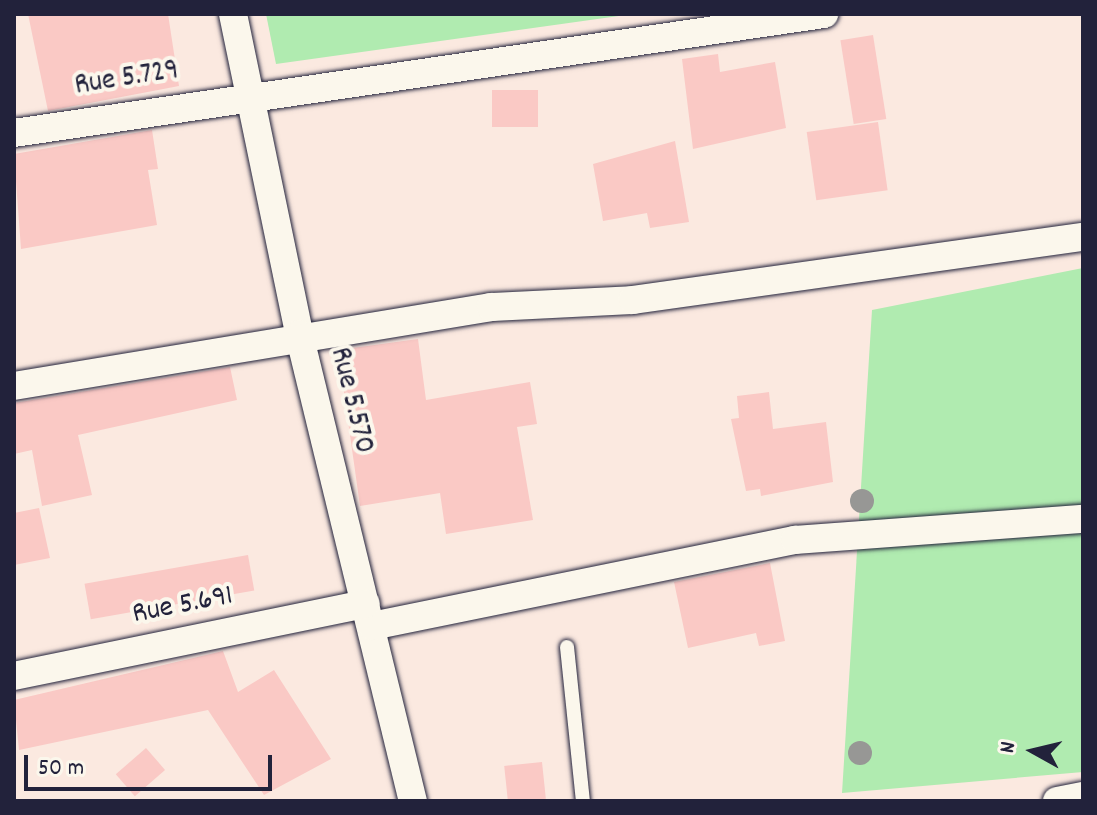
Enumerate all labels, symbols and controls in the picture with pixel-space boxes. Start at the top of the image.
street label: Rue 5.729 [72,54,182,106]
street label: Rue 5.570 [319,344,381,458]
street label: Rue 5.691 [130,580,236,634]
north arrow [993,711,1073,791]
scale bar [28,739,276,789]
text: N [993,740,1025,755]
text: 50 m [38,752,84,786]

